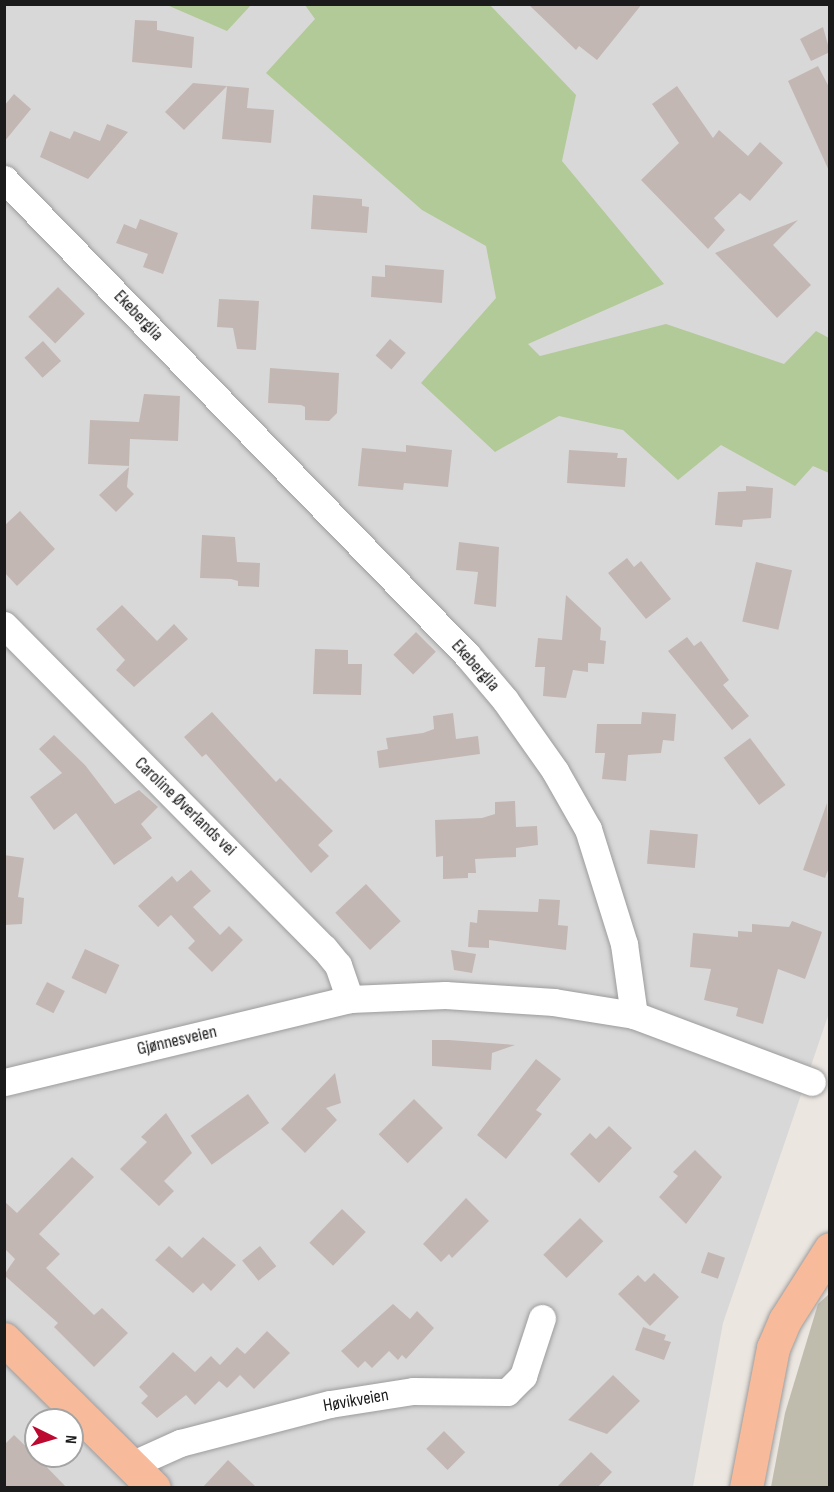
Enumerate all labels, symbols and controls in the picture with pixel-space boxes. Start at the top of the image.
street label: Ekeberglia [109,286,167,346]
street label: Ekeberglia [446,636,504,696]
street label: Caroline Øverlands vei [130,753,240,861]
street label: Gjønnesveien [135,1021,219,1061]
street label: Høvikveien [322,1385,390,1417]
north arrow [24,1408,84,1468]
text: N [61,1434,80,1445]

